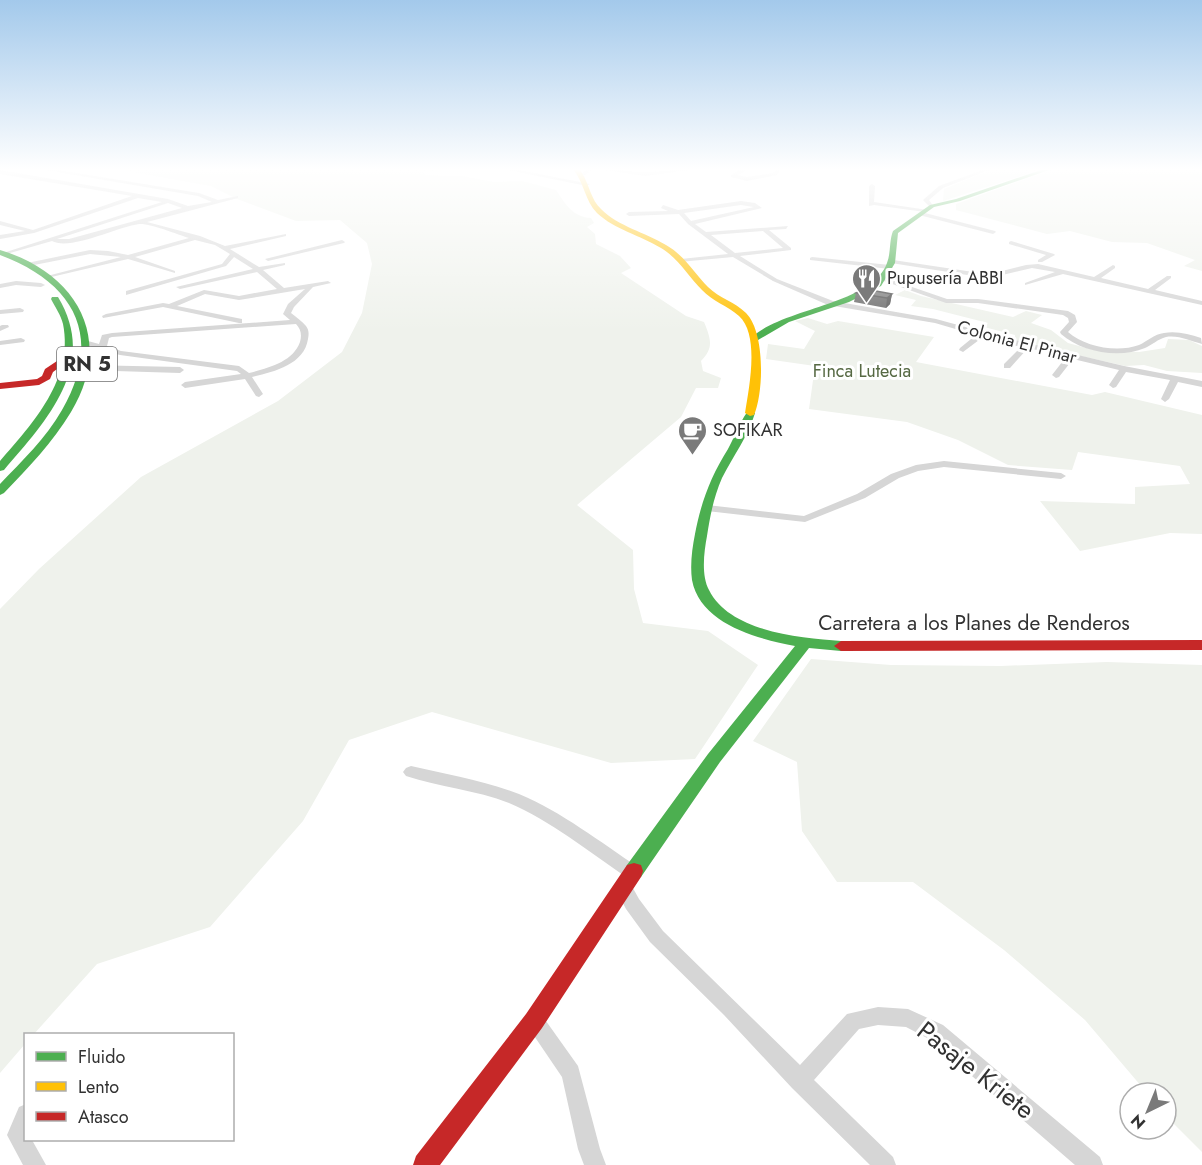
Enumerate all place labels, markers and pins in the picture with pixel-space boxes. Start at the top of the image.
restaurant icon: Pupusería ABBI [850,262,882,304]
place label: Pupusería ABBI [887,265,1003,291]
cafe icon: SOFIKAR [676,414,708,456]
place label: SOFIKAR [713,417,783,443]

